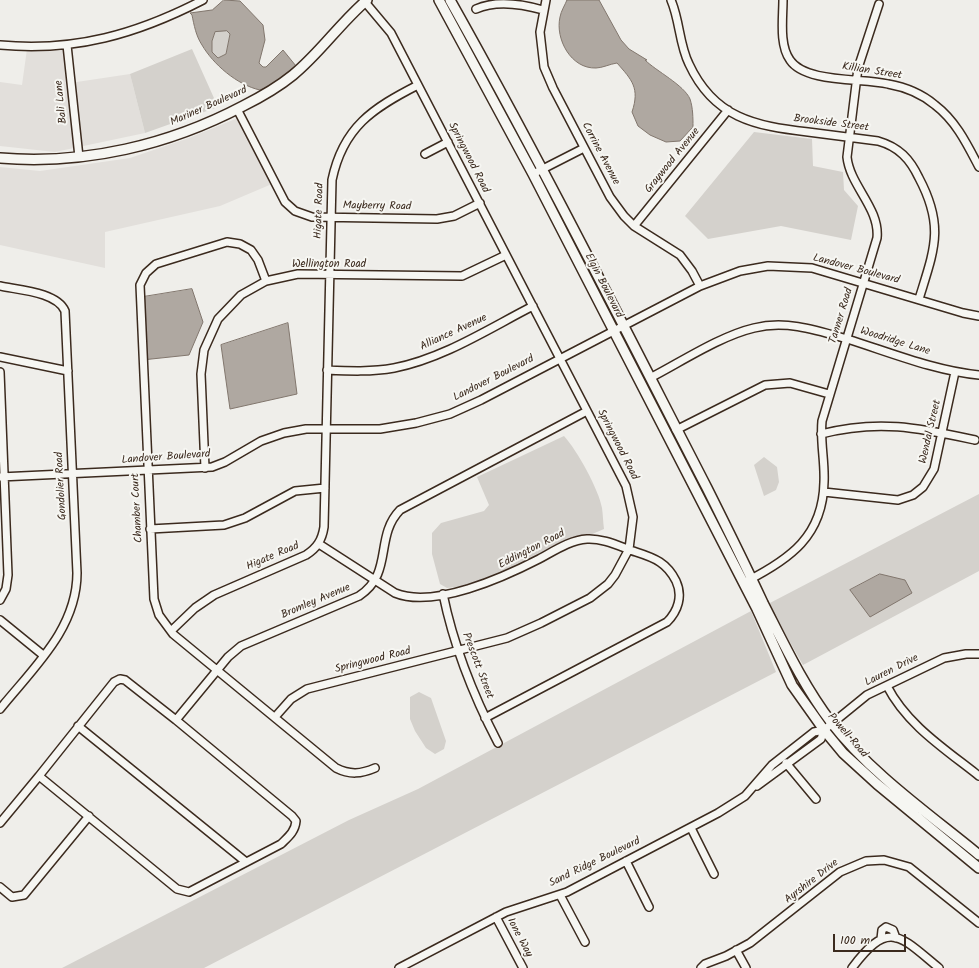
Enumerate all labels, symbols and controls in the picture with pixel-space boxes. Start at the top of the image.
street label: Killian Street [841,61,903,83]
street label: Bali Lane [53,79,71,125]
street label: Mariner Boulevard [168,84,250,130]
street label: Brookside Street [793,113,869,135]
street label: Springwood Road [444,120,492,196]
street label: Corrine Avenue [578,120,622,188]
street label: Graywood Avenue [643,126,703,196]
street label: Higate Road [312,183,328,239]
street label: Mayberry Road [343,200,411,214]
street label: Elgin Boulevard [581,251,625,321]
street label: Landover Boulevard [811,252,901,288]
street label: Wellington Road [292,258,366,272]
street label: Tanner Road [827,286,857,346]
street label: Alliance Avenue [418,312,490,354]
street label: Woodridge Lane [858,325,932,359]
street label: Landover Boulevard [451,353,537,405]
street label: Wendal Street [917,399,945,465]
street label: Springwood Road [593,407,641,483]
street label: Landover Boulevard [121,448,211,468]
street label: Gondolier Road [54,451,70,521]
street label: Chamber Court [130,473,146,543]
street label: Eddington Road [497,528,567,572]
street label: Higate Road [245,540,301,574]
street label: Bromley Avenue [279,581,353,623]
street label: Prescott Street [458,631,496,701]
street label: Springwood Road [334,645,412,677]
street label: Lauren Drive [863,652,921,690]
street label: Powell Road [824,711,870,761]
street label: Sand Ridge Boulevard [547,835,643,891]
street label: Ayrshire Drive [782,857,842,907]
street label: Ione Way [503,916,535,960]
scale bar [835,926,908,952]
text: 100 m [840,931,870,950]

